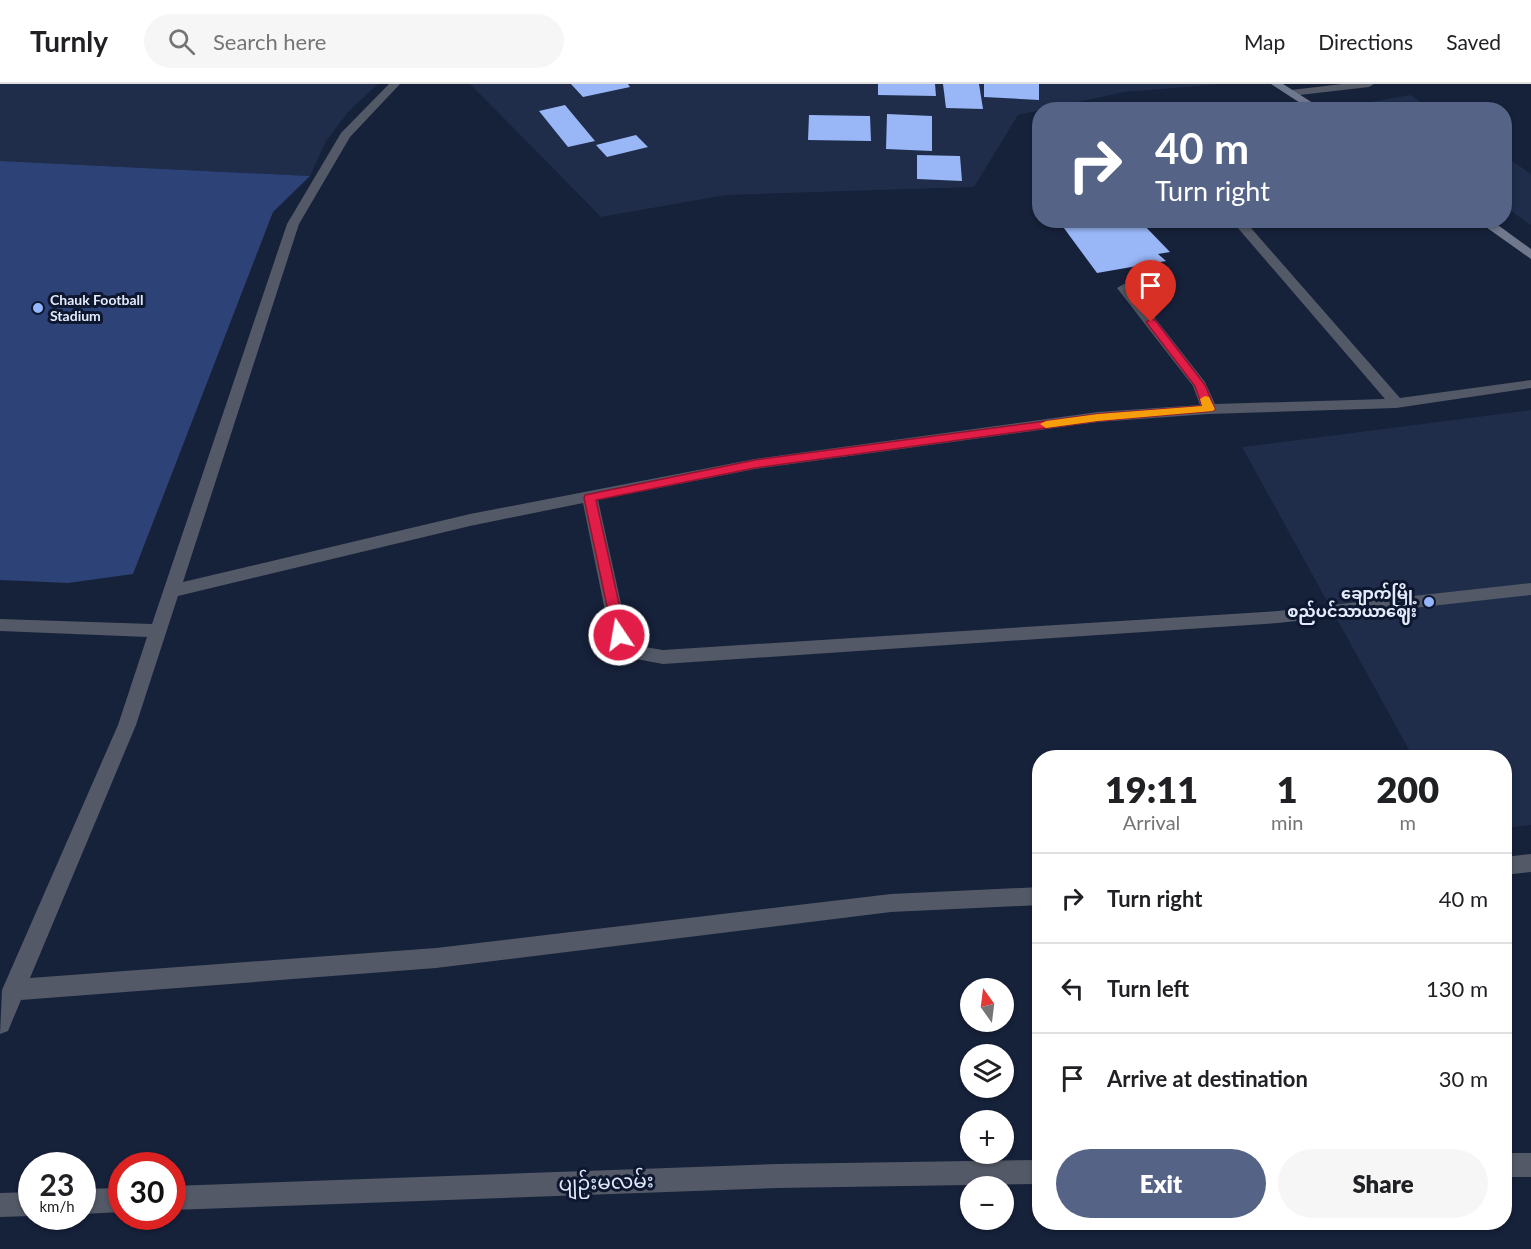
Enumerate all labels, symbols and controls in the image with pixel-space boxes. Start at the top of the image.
search box [144,14,564,68]
text: Turnly [30,24,108,58]
icon: search [165,25,198,58]
text: Search here [213,28,326,55]
text: Map [1244,29,1285,54]
text: Directions [1318,29,1413,54]
text: Saved [1446,29,1501,54]
text: 40 m [1155,123,1249,173]
icon: right [1056,126,1134,204]
text: Turn right [1155,174,1270,207]
pin [1125,260,1176,322]
icon: arrive [1134,269,1167,302]
place label: Chauk Football Stadium [50,291,144,324]
marker: Chauk Football Stadium [31,301,45,315]
place label: ချောက်မြို့ စည်ပင်သာယာဈေး [1287,582,1417,625]
marker: ချောက်မြို့ စည်ပင်သာယာဈေး [1422,595,1436,609]
position arrow [587,603,651,667]
text: 19:11 [1105,767,1198,811]
text: 1 [1277,767,1298,811]
text: 200 [1376,767,1439,811]
text: Arrival [1123,810,1180,834]
text: min [1271,810,1303,834]
text: m [1399,810,1416,834]
icon: right [1056,882,1089,915]
text: Turn right [1107,885,1202,912]
text: 40 m [1439,885,1488,912]
icon: left [1056,972,1089,1005]
text: Turn left [1107,975,1189,1002]
text: 130 m [1426,975,1488,1002]
north arrow [960,978,1014,1032]
map controls [960,978,1014,1230]
button: layers [960,1044,1014,1098]
icon: arrive [1056,1062,1089,1095]
text: Arrive at destination [1107,1065,1308,1092]
text: 30 m [1439,1065,1488,1092]
button: + [960,1110,1014,1164]
button: Exit [1056,1149,1266,1218]
button: Share [1278,1149,1488,1218]
speed limit sign: 30 [108,1152,186,1230]
text: 23 [40,1166,74,1202]
street label: ပျဉ်းမလမ်း [558,1166,654,1200]
button: − [960,1176,1014,1230]
text: km/h [39,1197,75,1215]

